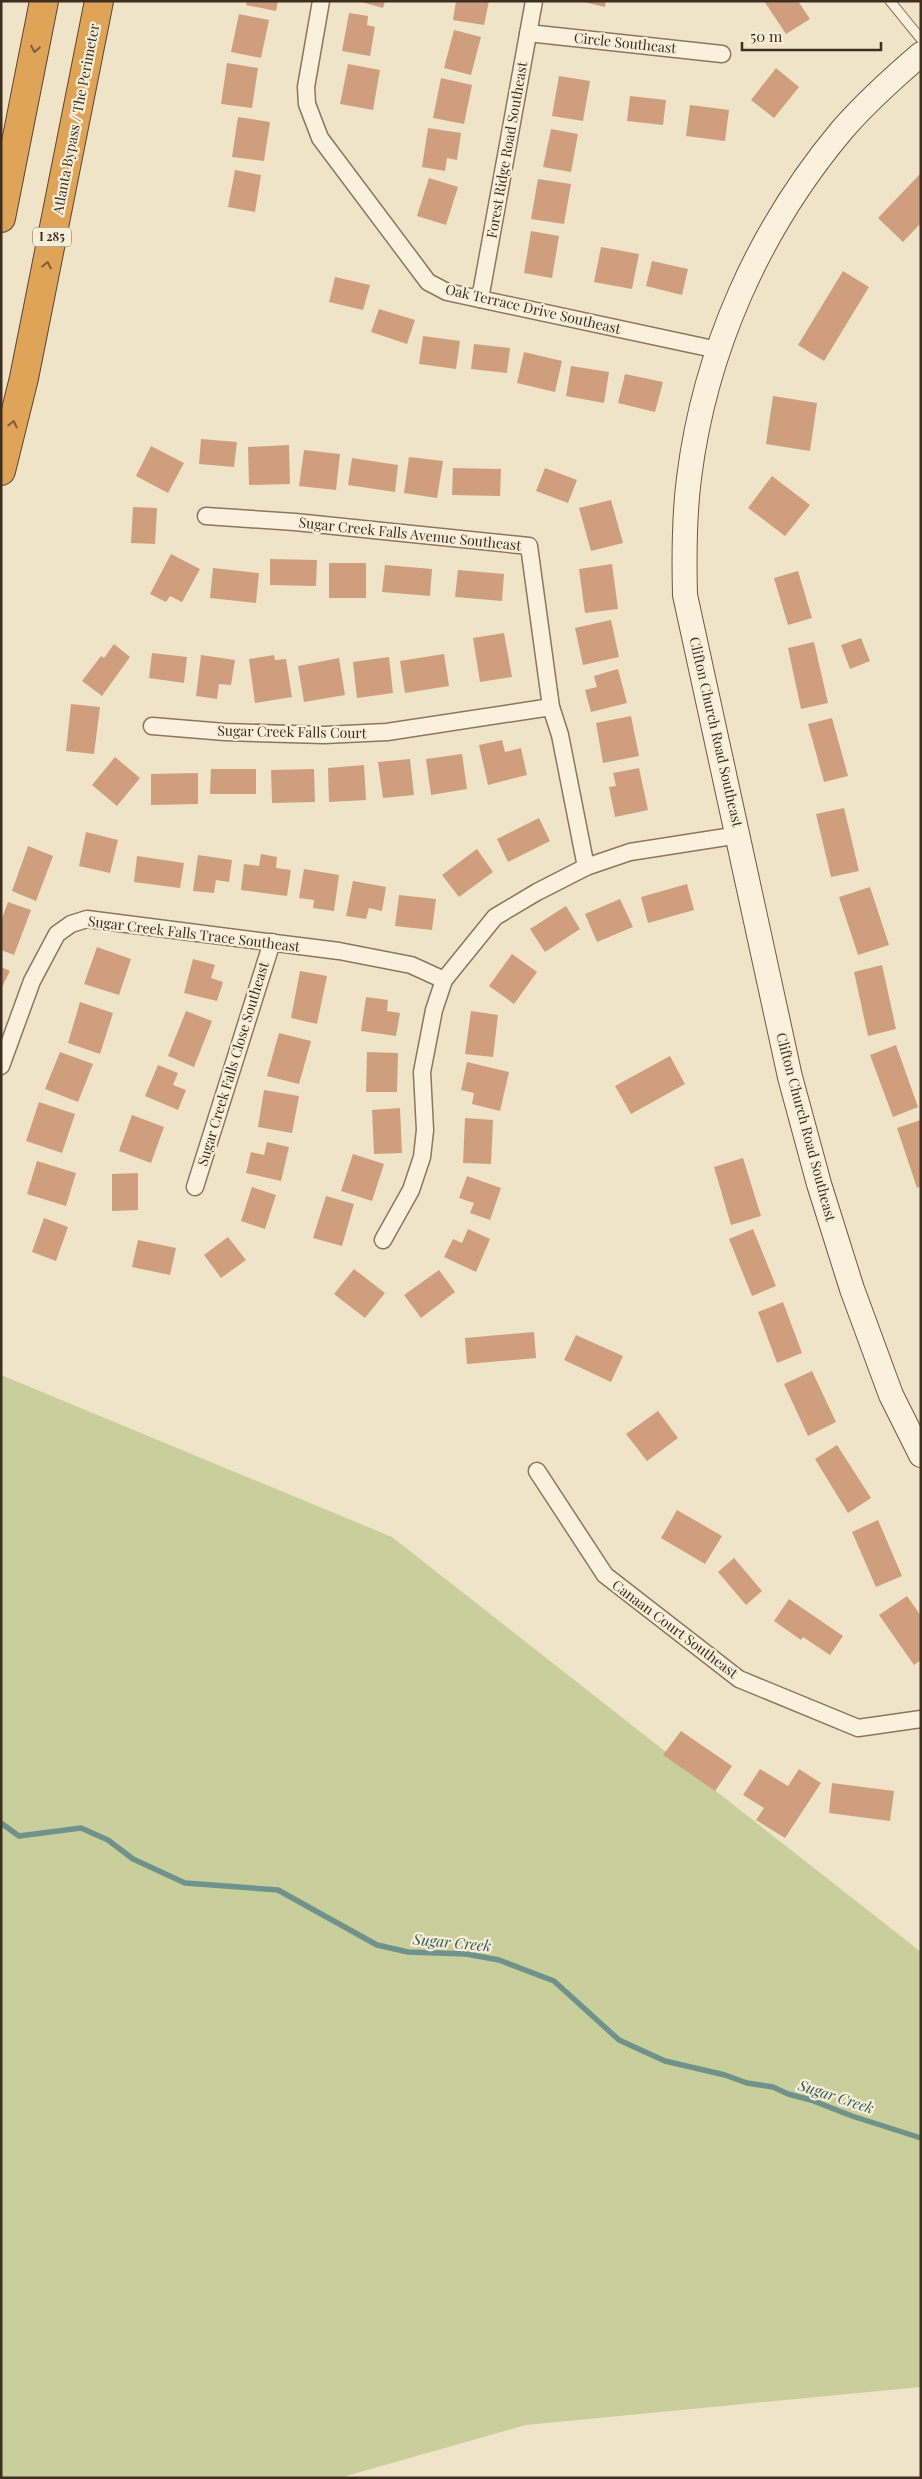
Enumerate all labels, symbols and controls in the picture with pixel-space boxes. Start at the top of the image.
scale bar [742,20,881,52]
street label: Atlanta Bypass / The Perimeter [47,21,103,217]
text: 50 m [750,26,783,46]
street label: Circle Southeast [573,28,678,57]
one-way arrow [30,45,40,54]
street label: Forest Ridge Road Southeast [482,59,532,240]
road number: I 285 [33,228,71,246]
one-way arrow [41,261,51,269]
street label: Oak Terrace Drive Southeast [443,279,624,338]
one-way arrow [7,419,18,428]
street label: Sugar Creek Falls Avenue Southeast [298,512,523,555]
street label: Clifton Church Road Southeast [685,635,748,830]
street label: Sugar Creek Falls Court [217,721,368,742]
street label: Sugar Creek Falls Trace Southeast [87,911,302,956]
street label: Sugar Creek Falls Close Southeast [192,959,273,1168]
street label: Clifton Church Road Southeast [772,1030,841,1224]
street label: Canaan Court Southeast [609,1575,743,1683]
water label: Sugar Creek [411,1929,492,1955]
water label: Sugar Creek [795,2074,877,2118]

